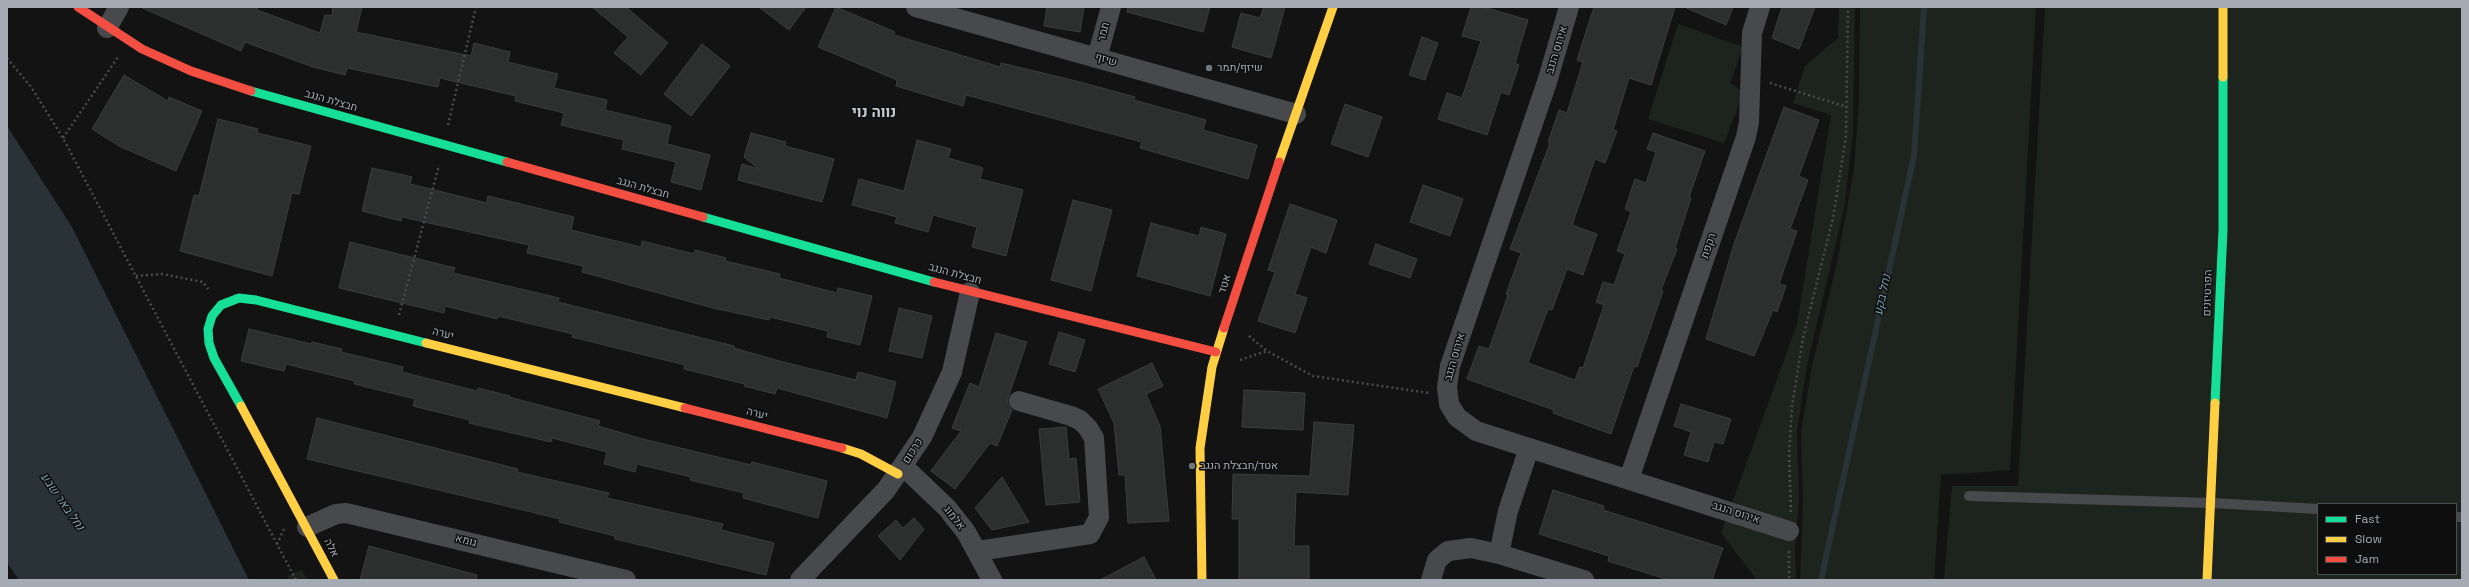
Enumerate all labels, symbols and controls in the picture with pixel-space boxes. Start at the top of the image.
street label: תמר [1095,21,1113,43]
street label: אירוס הנגב [1543,24,1571,76]
street label: שיזף [1093,51,1119,69]
place label: שיזף/תמר [1217,61,1263,75]
marker: שיזף/תמר [1204,63,1214,73]
street label: חבצלת הנגב [303,87,359,115]
district label: נווה נוי [852,104,896,122]
street label: חבצלת הנגב [615,174,671,202]
street label: רקפת [1699,232,1719,260]
street label: חבצלת הנגב [927,261,983,287]
street label: הפרטיזנים [2201,269,2215,317]
street label: אטד [1216,273,1234,295]
water label: נחל בקע [1872,273,1894,317]
street label: יערה [431,325,455,343]
street label: אירוס הנגב [1442,331,1468,383]
street label: יערה [745,405,769,423]
street label: כרכום [900,436,926,466]
place label: אטד/חבצלת הנגב [1200,459,1278,473]
marker: אטד/חבצלת הנגב [1187,461,1197,471]
water label: נחל באר שבע [37,471,87,533]
street label: אירוס הנגב [1710,499,1762,527]
street label: אלמוג [940,503,968,533]
legend [2317,503,2457,575]
text: Fast [2355,511,2380,527]
text: Slow [2355,531,2382,547]
street label: גומא [454,532,478,550]
street label: אלה [321,536,341,560]
text: Jam [2355,551,2379,567]

